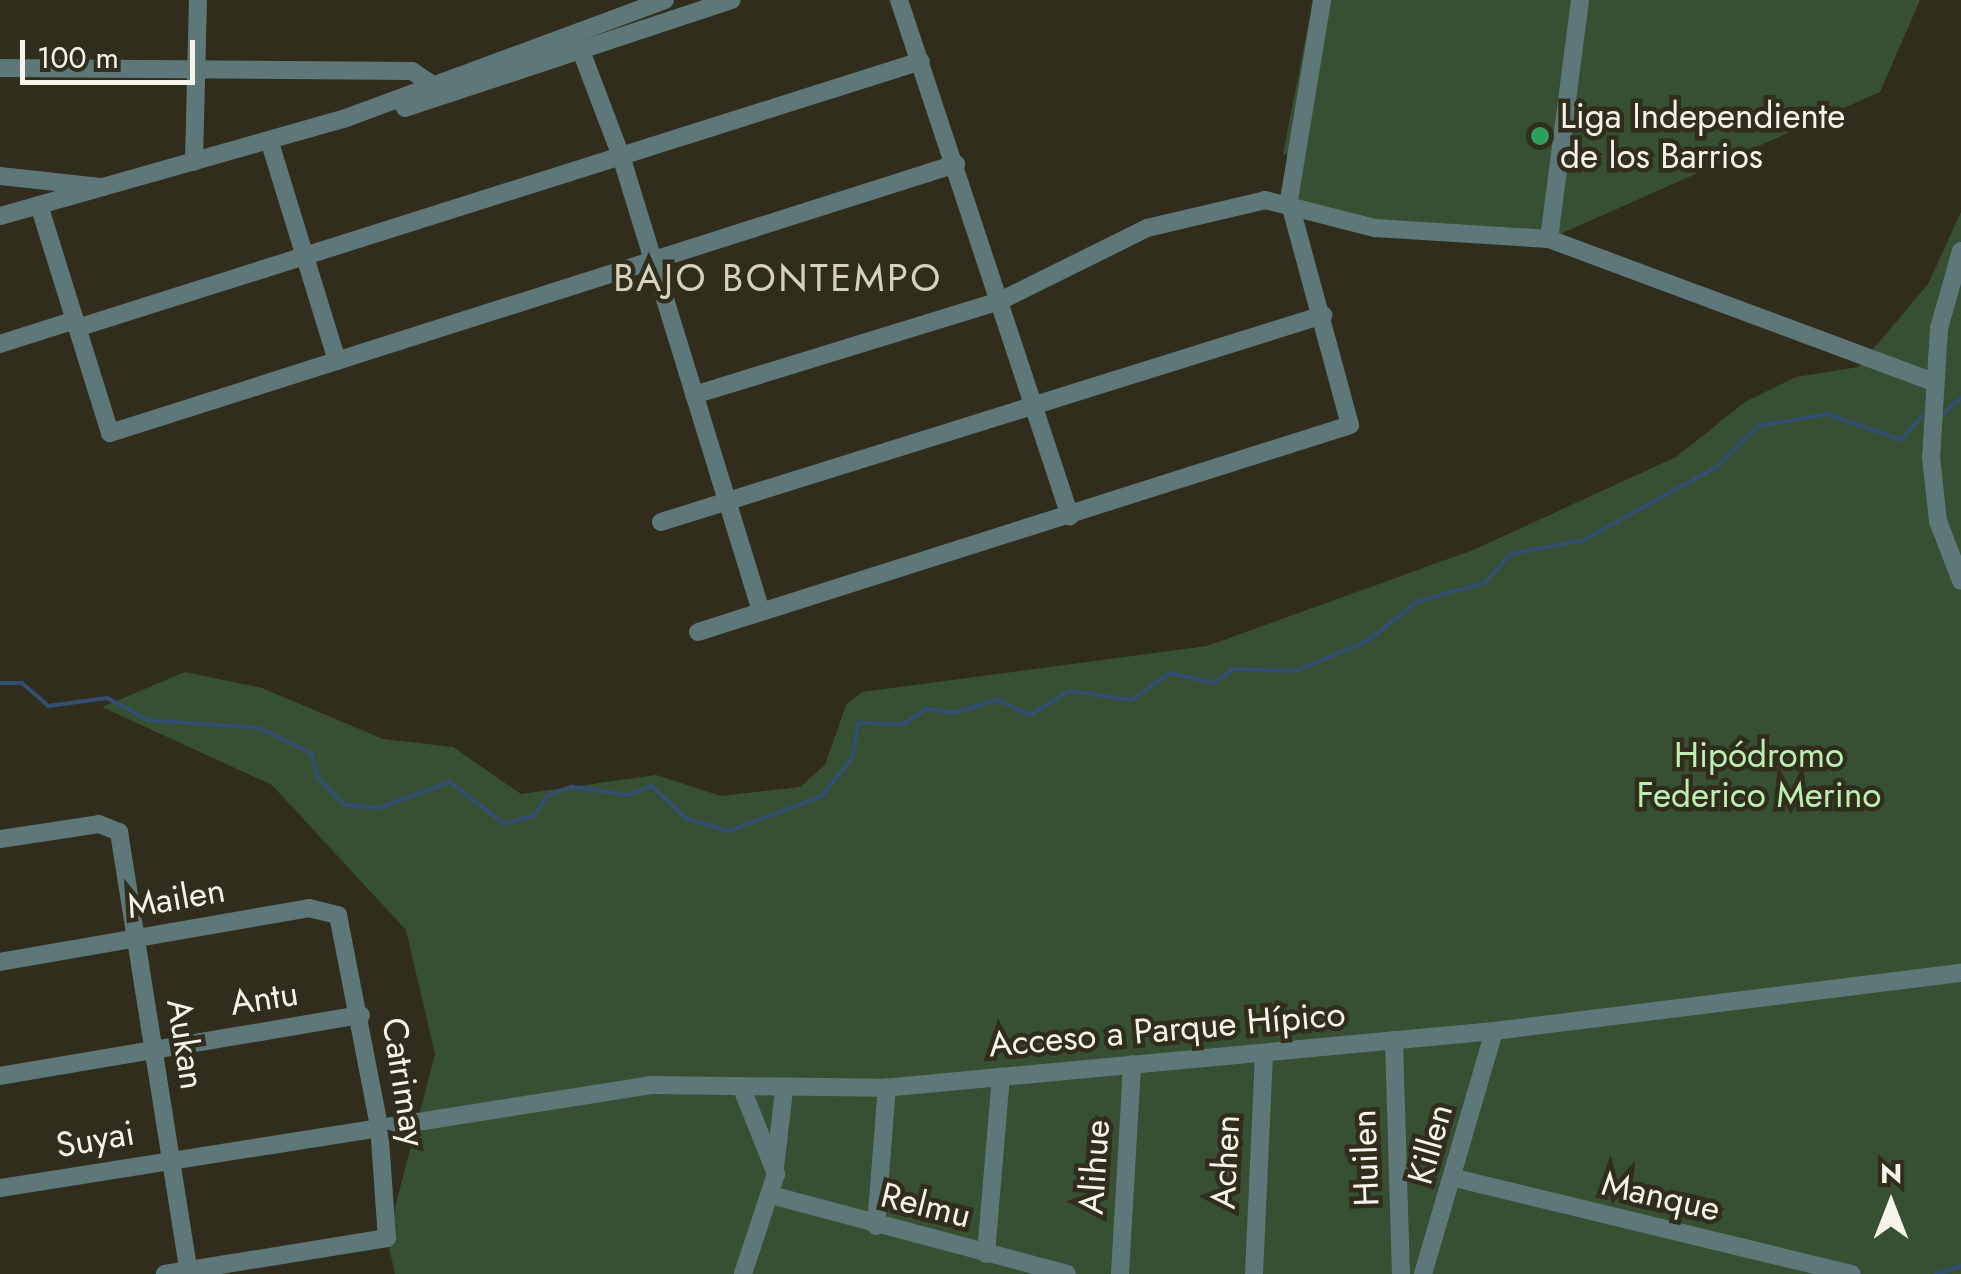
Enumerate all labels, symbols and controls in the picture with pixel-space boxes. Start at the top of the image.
scale bar [25,20,200,82]
text: 100 m [37,36,119,79]
place label: Liga Independiente de los Barrios [1560,95,1845,177]
marker: Liga Independiente de los Barrios [1529,125,1551,147]
district label: BAJO BONTEMPO [613,255,943,301]
park label: Hipódromo Federico Merino [1637,734,1881,816]
street label: Mailen [124,869,228,927]
street label: Antu [227,972,301,1024]
street label: Acceso a Parque Hípico [987,992,1347,1066]
street label: Aukan [158,996,214,1092]
street label: Catrimay [373,1015,435,1149]
street label: Killen [1399,1099,1461,1189]
street label: Huilen [1342,1109,1388,1207]
street label: Suyai [53,1111,137,1167]
street label: Achen [1202,1114,1248,1210]
street label: Alihue [1070,1118,1118,1216]
text: N [1880,1153,1902,1194]
north arrow [1841,1154,1941,1254]
street label: Manque [1598,1162,1724,1230]
street label: Relmu [877,1174,975,1236]

